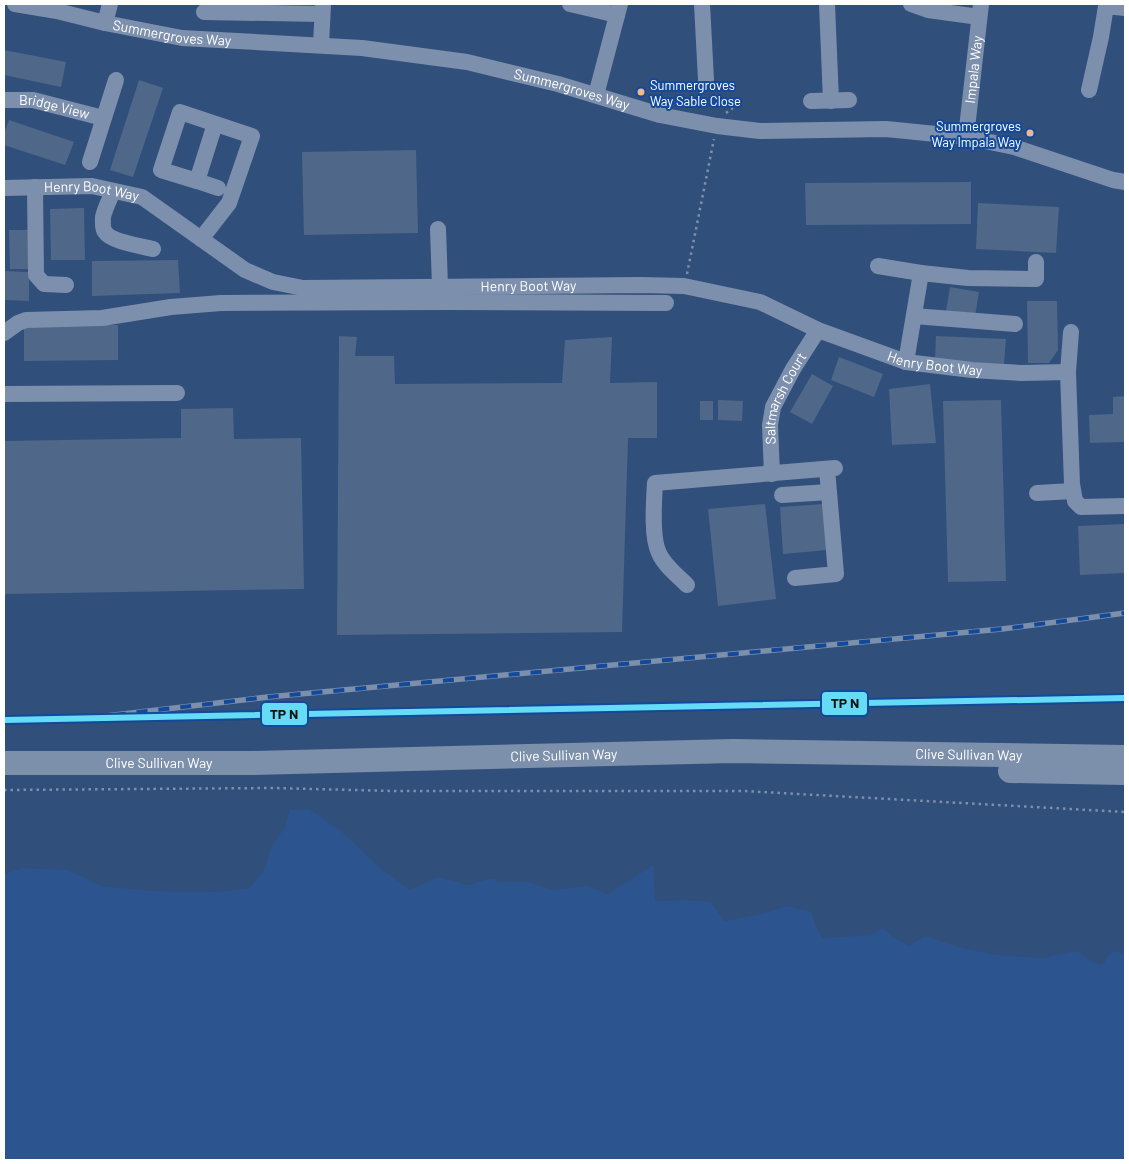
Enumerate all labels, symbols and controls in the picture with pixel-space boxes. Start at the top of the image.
street label: Summergroves Way [111,16,232,49]
street label: Impala Way [961,34,985,104]
street label: Summergroves Way [512,65,632,113]
place label: Summergroves Way Sable Close [650,77,741,109]
marker: Summergroves Way Sable Close [636,87,646,97]
street label: Bridge View [19,91,91,122]
place label: Summergroves Way Impala Way [932,118,1021,150]
marker: Summergroves Way Impala Way [1025,128,1035,138]
street label: Henry Boot Way [44,177,141,204]
street label: Henry Boot Way [480,277,577,294]
street label: Henry Boot Way [885,347,983,379]
street label: Saltmarsh Court [761,349,809,445]
line badge: TP N [821,691,868,716]
text: TP N [831,694,859,711]
line badge: TP N [261,702,308,726]
text: TP N [270,705,298,722]
street label: Clive Sullivan Way [510,745,618,765]
street label: Clive Sullivan Way [915,745,1023,763]
street label: Clive Sullivan Way [106,754,213,771]

